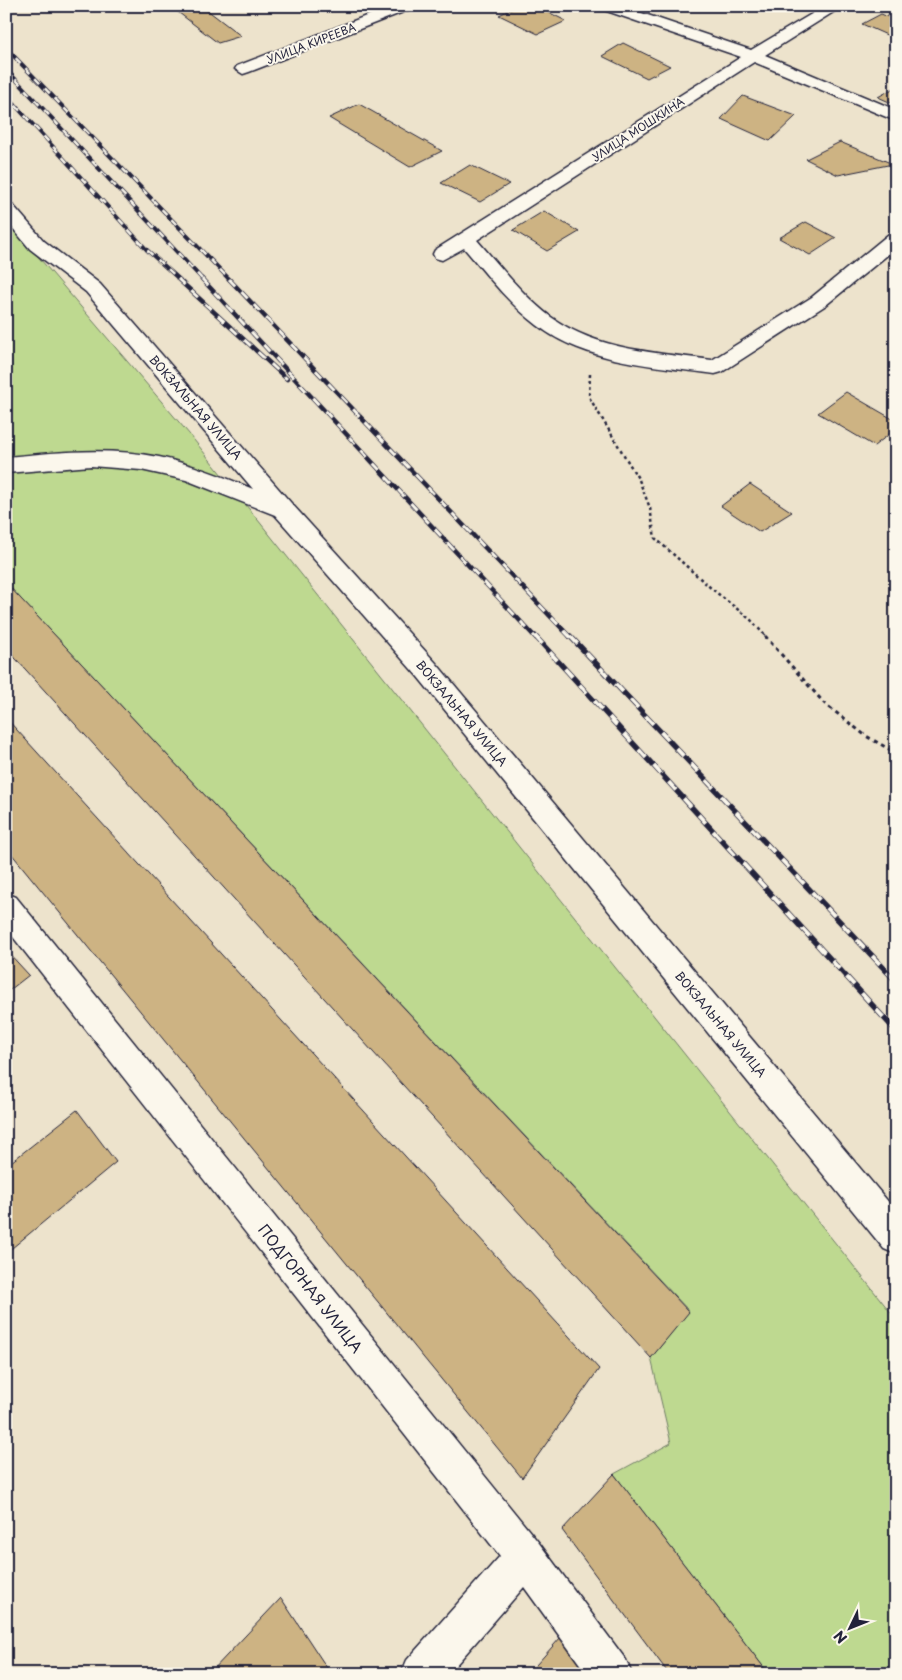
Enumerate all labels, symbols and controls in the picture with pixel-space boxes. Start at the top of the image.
street label: УЛИЦА КИРЕЕВА [264,18,358,68]
street label: УЛИЦА МОШКИНА [588,92,688,165]
street label: ВОКЗАЛЬНАЯ УЛИЦА [145,351,247,463]
street label: ВОКЗАЛЬНАЯ УЛИЦА [412,656,512,770]
street label: ВОКЗАЛЬНАЯ УЛИЦА [671,967,771,1081]
street label: ПОДГОРНАЯ УЛИЦА [253,1219,369,1357]
north arrow [824,1602,874,1652]
text: N [829,1626,852,1648]

